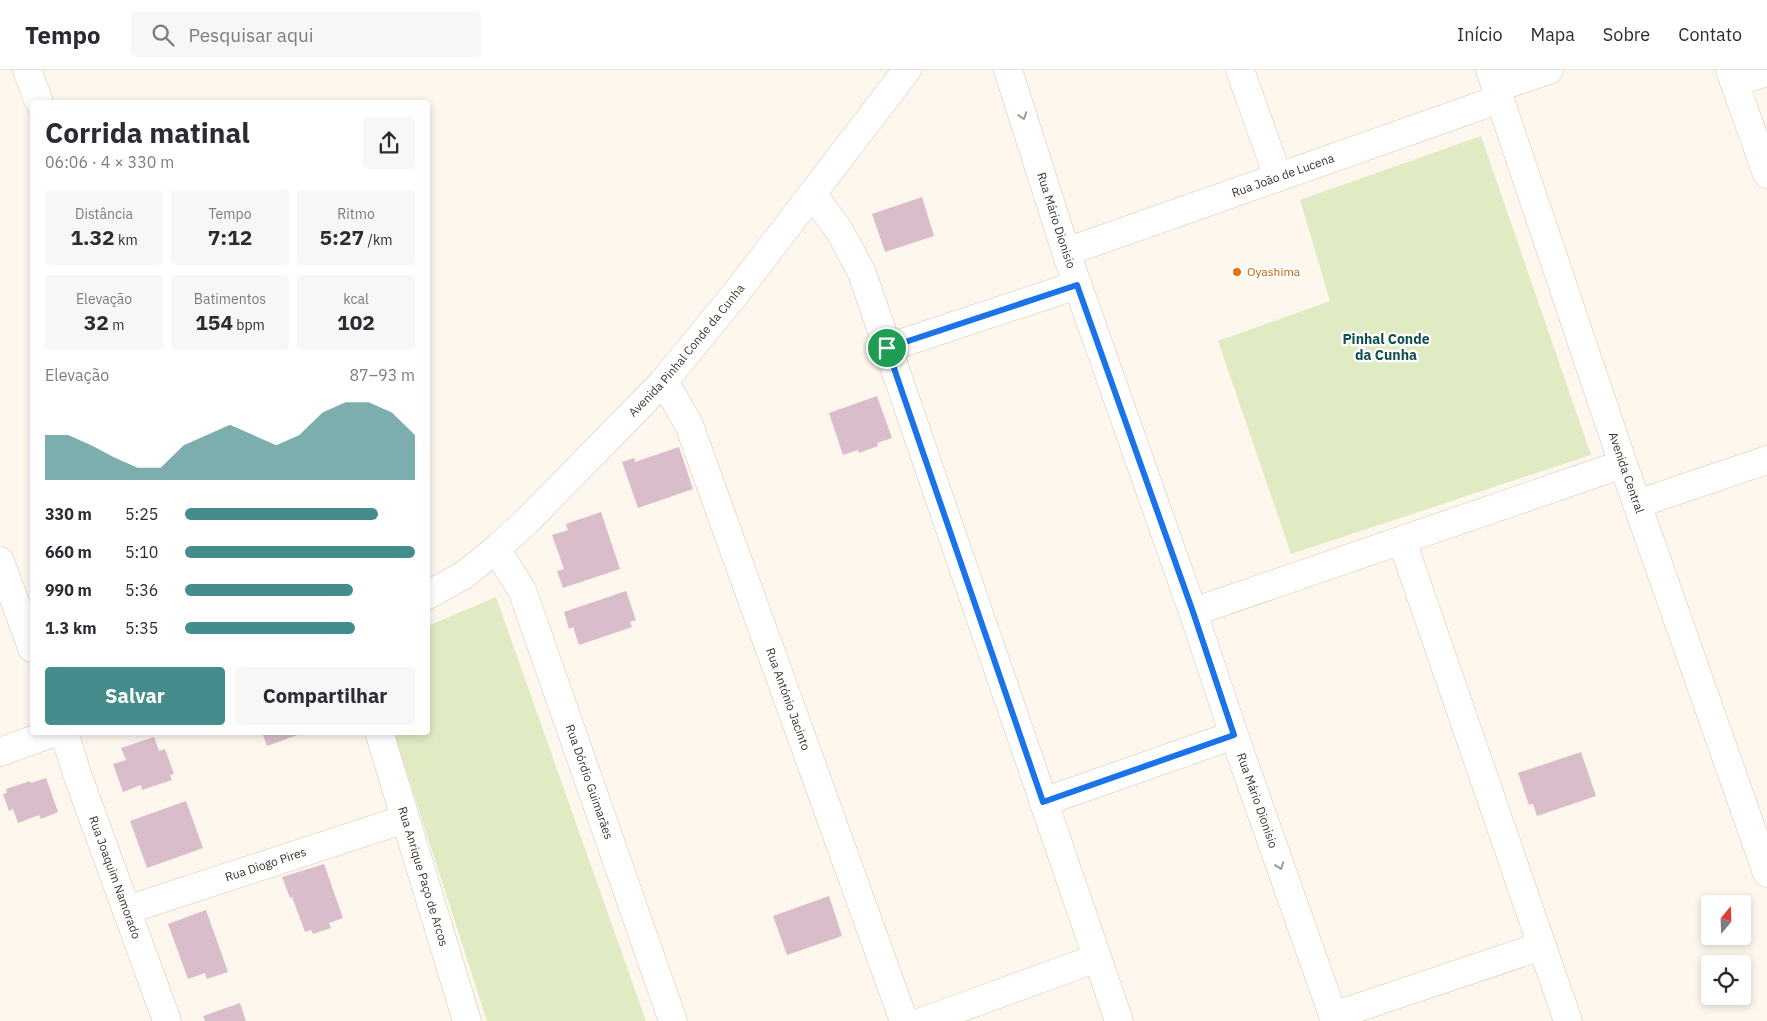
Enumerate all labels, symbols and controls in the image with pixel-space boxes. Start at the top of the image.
search box [131,12,481,57]
text: Tempo [25,19,101,51]
icon: search [149,21,177,49]
text: Pesquisar aqui [189,23,313,47]
text: Início [1457,23,1503,46]
text: Mapa [1531,23,1575,46]
text: Sobre [1603,23,1650,46]
text: Contato [1678,23,1742,46]
one-way arrow [1017,112,1027,120]
text: Corrida matinal [45,114,250,151]
button: share [363,117,415,169]
street label: Rua João de Lucena [1230,150,1337,200]
text: 06:06 · 4 × 330 m [45,152,174,172]
street label: Rua Mário Dionisio [1034,170,1079,271]
text: Distância [75,205,133,223]
text: Tempo [209,205,251,223]
text: Ritmo [337,205,375,223]
text: 1.32 [70,223,115,251]
text: 7:12 [208,223,252,251]
text: 5:27 [319,223,364,251]
text: km [115,231,138,249]
text: /km [364,231,393,249]
place label: Oyashima [1247,264,1301,279]
marker: Oyashima [1231,266,1243,278]
street label: Avenida Pinhal Conde da Cunha [625,280,748,420]
text: Elevação [76,290,132,308]
text: Batimentos [194,290,266,308]
text: kcal [343,290,369,308]
text: 32 [84,308,109,336]
text: 154 [195,308,233,336]
text: 102 [337,308,375,336]
text: m [109,316,124,334]
text: bpm [233,316,265,334]
pin [866,327,908,369]
district label: Pinhal Conde da Cunha [1342,330,1430,364]
icon: arrive [873,334,901,362]
text: Elevação [45,365,109,385]
text: 87–93 m [349,365,415,385]
street label: Avenida Central [1606,430,1648,515]
text: 330 m [45,504,92,524]
text: 5:25 [125,504,158,524]
text: 660 m [45,542,92,562]
text: 5:10 [125,542,158,562]
text: 990 m [45,580,92,600]
text: 5:36 [125,580,158,600]
text: 1.3 km [45,618,96,638]
text: 5:35 [125,618,158,638]
street label: Rua António Jacinto [763,646,814,753]
button: Salvar [45,667,225,725]
button: Compartilhar [235,667,415,725]
street label: Rua Dórdio Guimarães [563,722,617,841]
street label: Rua Mário Dionisio [1234,751,1281,850]
street label: Rua Anrique Paço de Arcos [395,805,452,948]
street label: Rua Joaquim Namorado [86,814,144,941]
street label: Rua Diogo Pires [223,844,308,884]
one-way arrow [1274,861,1284,870]
north arrow [1701,895,1751,945]
map controls [1701,895,1751,1005]
button: locate [1701,955,1751,1005]

